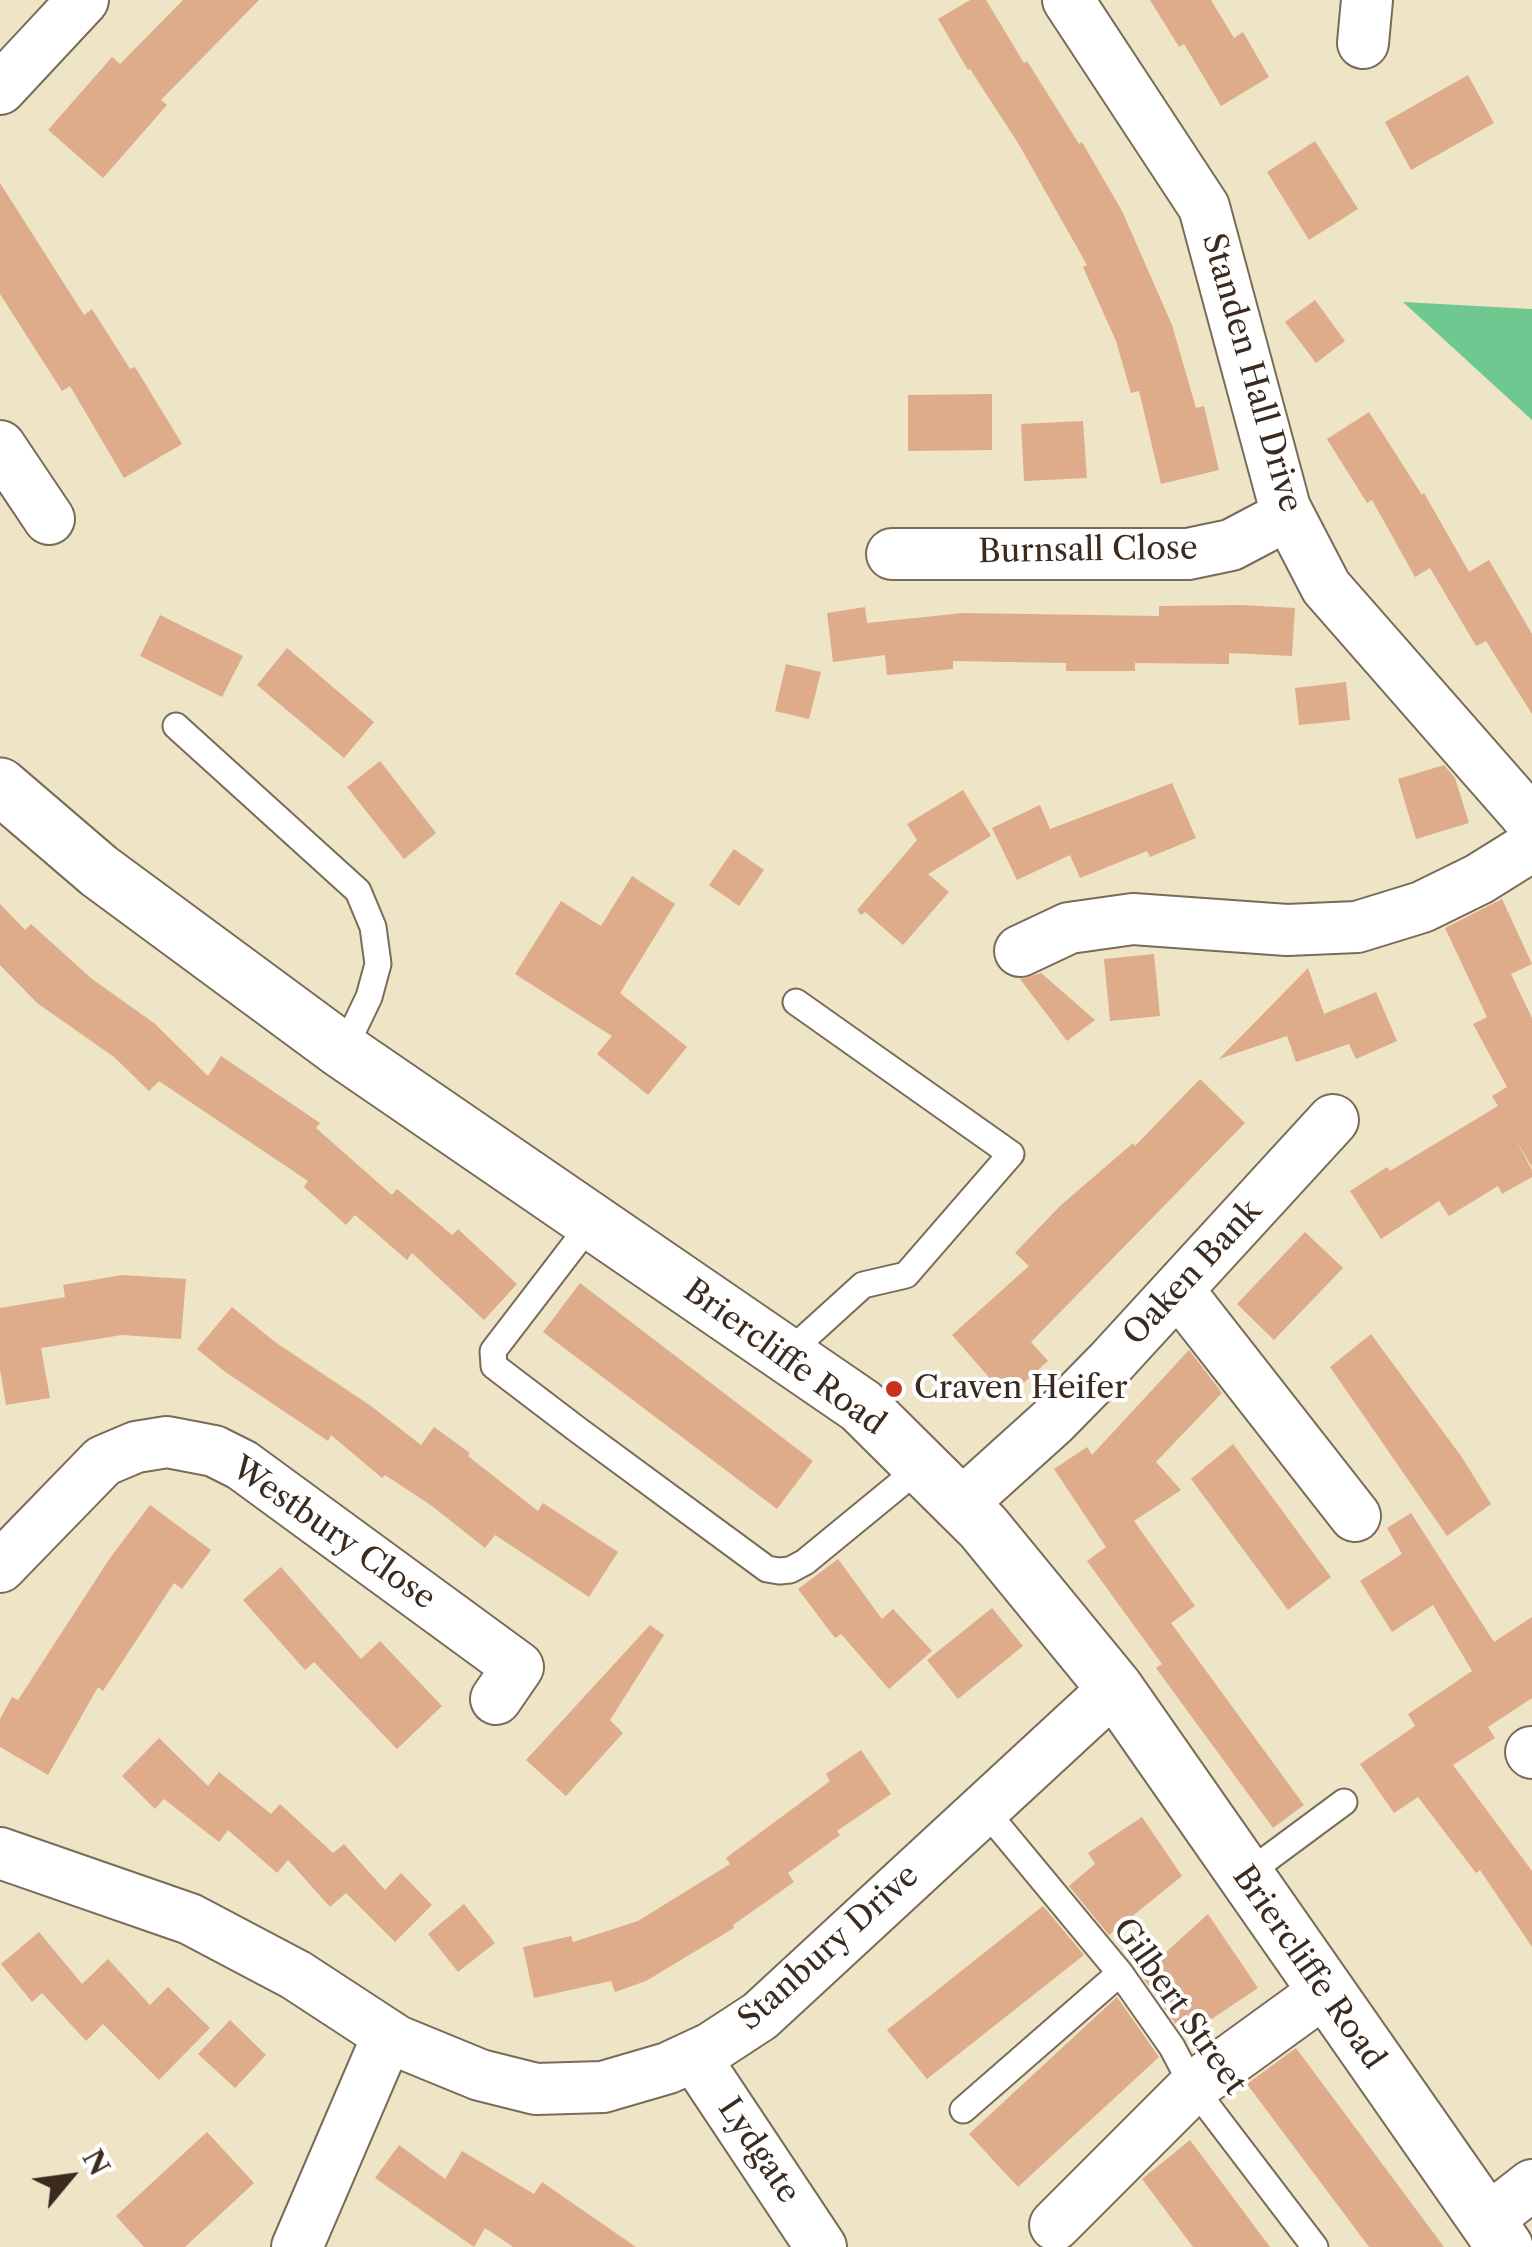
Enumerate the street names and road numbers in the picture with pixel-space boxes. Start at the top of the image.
street label: Standen Hall Drive [1193,229,1309,517]
street label: Burnsall Close [978,530,1198,572]
street label: Oaken Bank [1116,1192,1270,1354]
street label: Briercliffe Road [676,1272,892,1444]
street label: Westbury Close [224,1450,442,1618]
street label: Stanbury Drive [731,1857,927,2039]
street label: Briercliffe Road [1224,1859,1392,2077]
street label: Gilbert Street [1104,1912,1254,2102]
street label: Lydgate [709,2091,807,2211]

